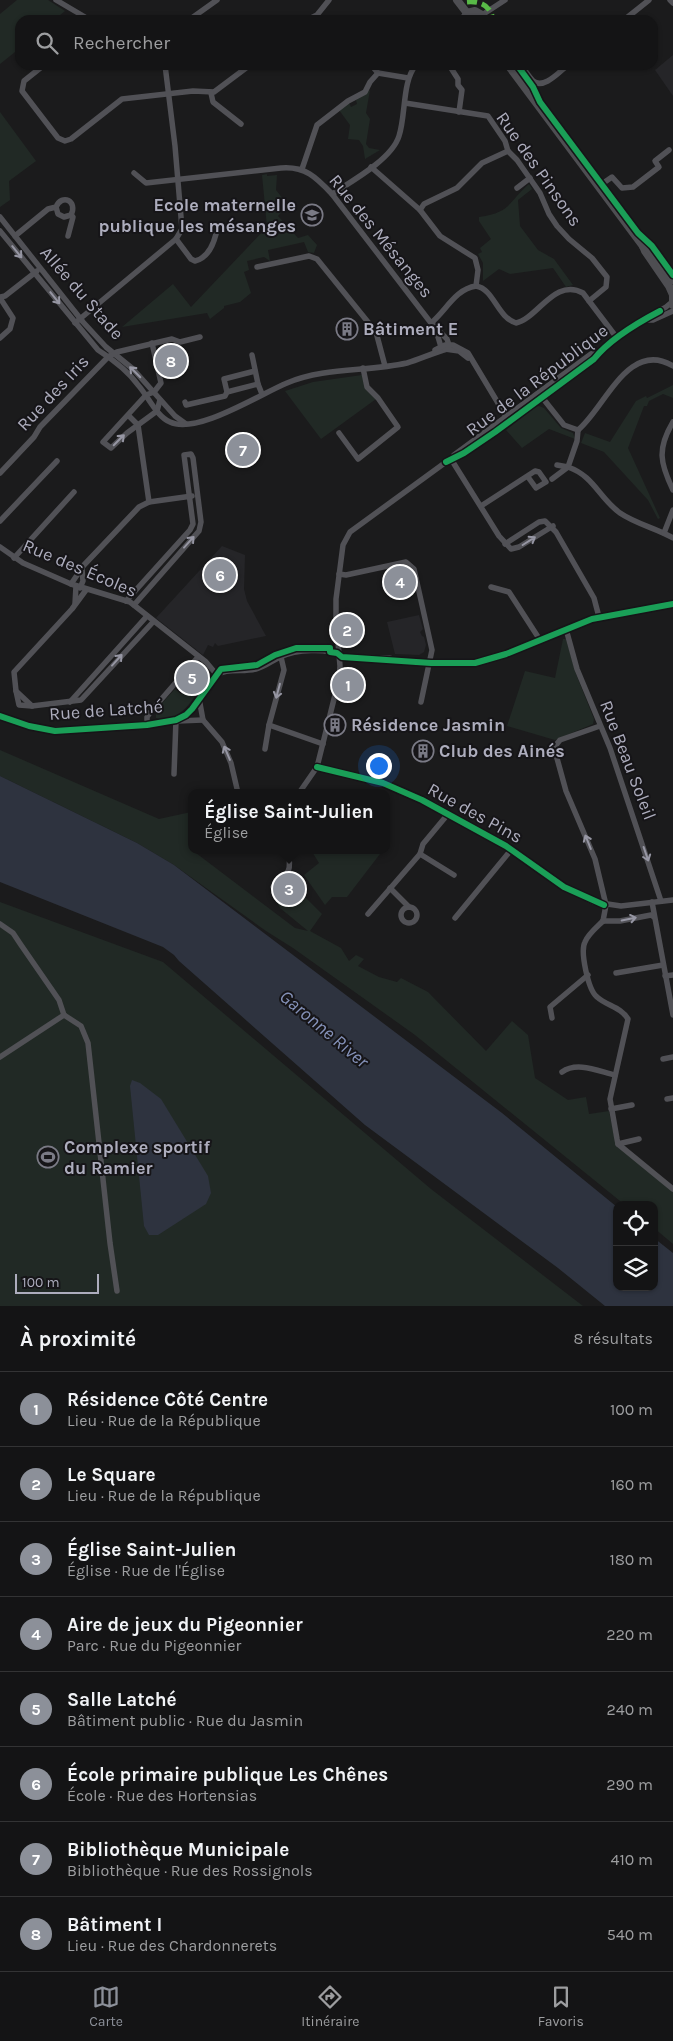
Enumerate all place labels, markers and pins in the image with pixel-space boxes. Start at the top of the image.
place label: Ecole maternelle publique les mésanges [98,194,296,237]
school or university icon: Ecole maternelle publique les mésanges [300,203,324,227]
building icon: Bâtiment E [335,317,359,341]
place label: Bâtiment E [363,318,458,340]
pin: 8 [155,342,187,380]
pin: 7 [227,431,259,469]
pin: 6 [204,556,236,594]
pin: 4 [384,563,416,601]
pin: 2 [331,611,363,649]
pin: 5 [176,659,208,697]
pin: 1 [332,666,364,704]
building icon: Résidence Jasmin [323,713,347,737]
place label: Résidence Jasmin [351,714,505,736]
building icon: Club des Ainés [411,739,435,763]
place label: Club des Ainés [439,740,565,762]
pin: 3 [273,870,305,908]
place label: Complexe sportif du Ramier [64,1136,210,1179]
sports icon: Complexe sportif du Ramier [36,1145,60,1169]

